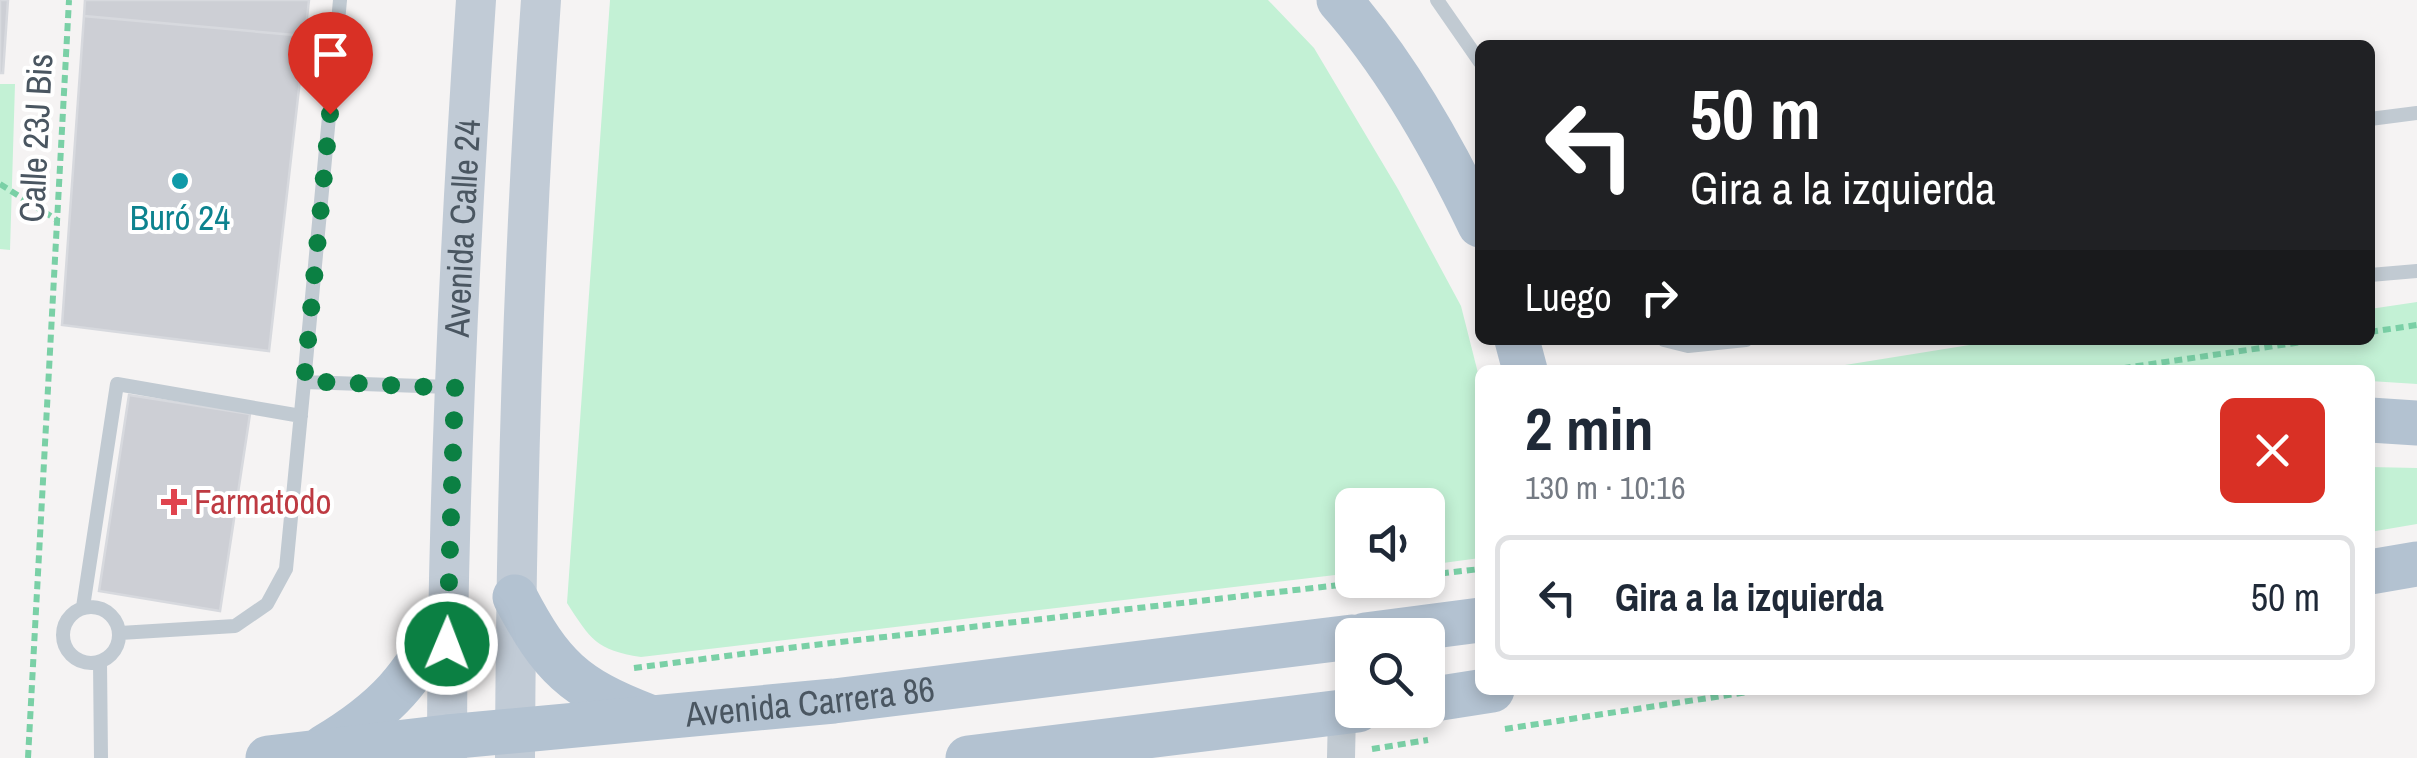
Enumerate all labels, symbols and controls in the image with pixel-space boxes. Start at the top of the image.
pin [288,12,373,115]
icon: arrive [303,27,358,82]
street label: Calle 23J Bis [8,52,63,224]
text: 50 m [1690,67,1821,161]
icon: left [1525,80,1655,210]
street label: Avenida Calle 24 [433,118,491,339]
text: Gira a la izquierda [1690,157,1996,218]
marker: Buró 24 [169,170,191,192]
place label: Buró 24 [130,194,230,241]
icon: right [1632,270,1687,325]
text: Luego [1525,272,1612,323]
text: 2 min [1525,388,1654,469]
button: close [2220,398,2325,503]
text: 130 m · 10:16 [1525,466,1685,509]
place label: Farmatodo [194,478,331,525]
map controls [1335,488,1445,728]
button: sound [1335,488,1445,598]
marker: Farmatodo [163,491,185,513]
icon: left [1530,570,1585,625]
text: Gira a la izquierda [1615,572,1883,623]
text: 50 m [2251,572,2320,623]
position arrow [395,592,499,696]
button: search [1335,618,1445,728]
street label: Avenida Carrera 86 [682,665,937,738]

